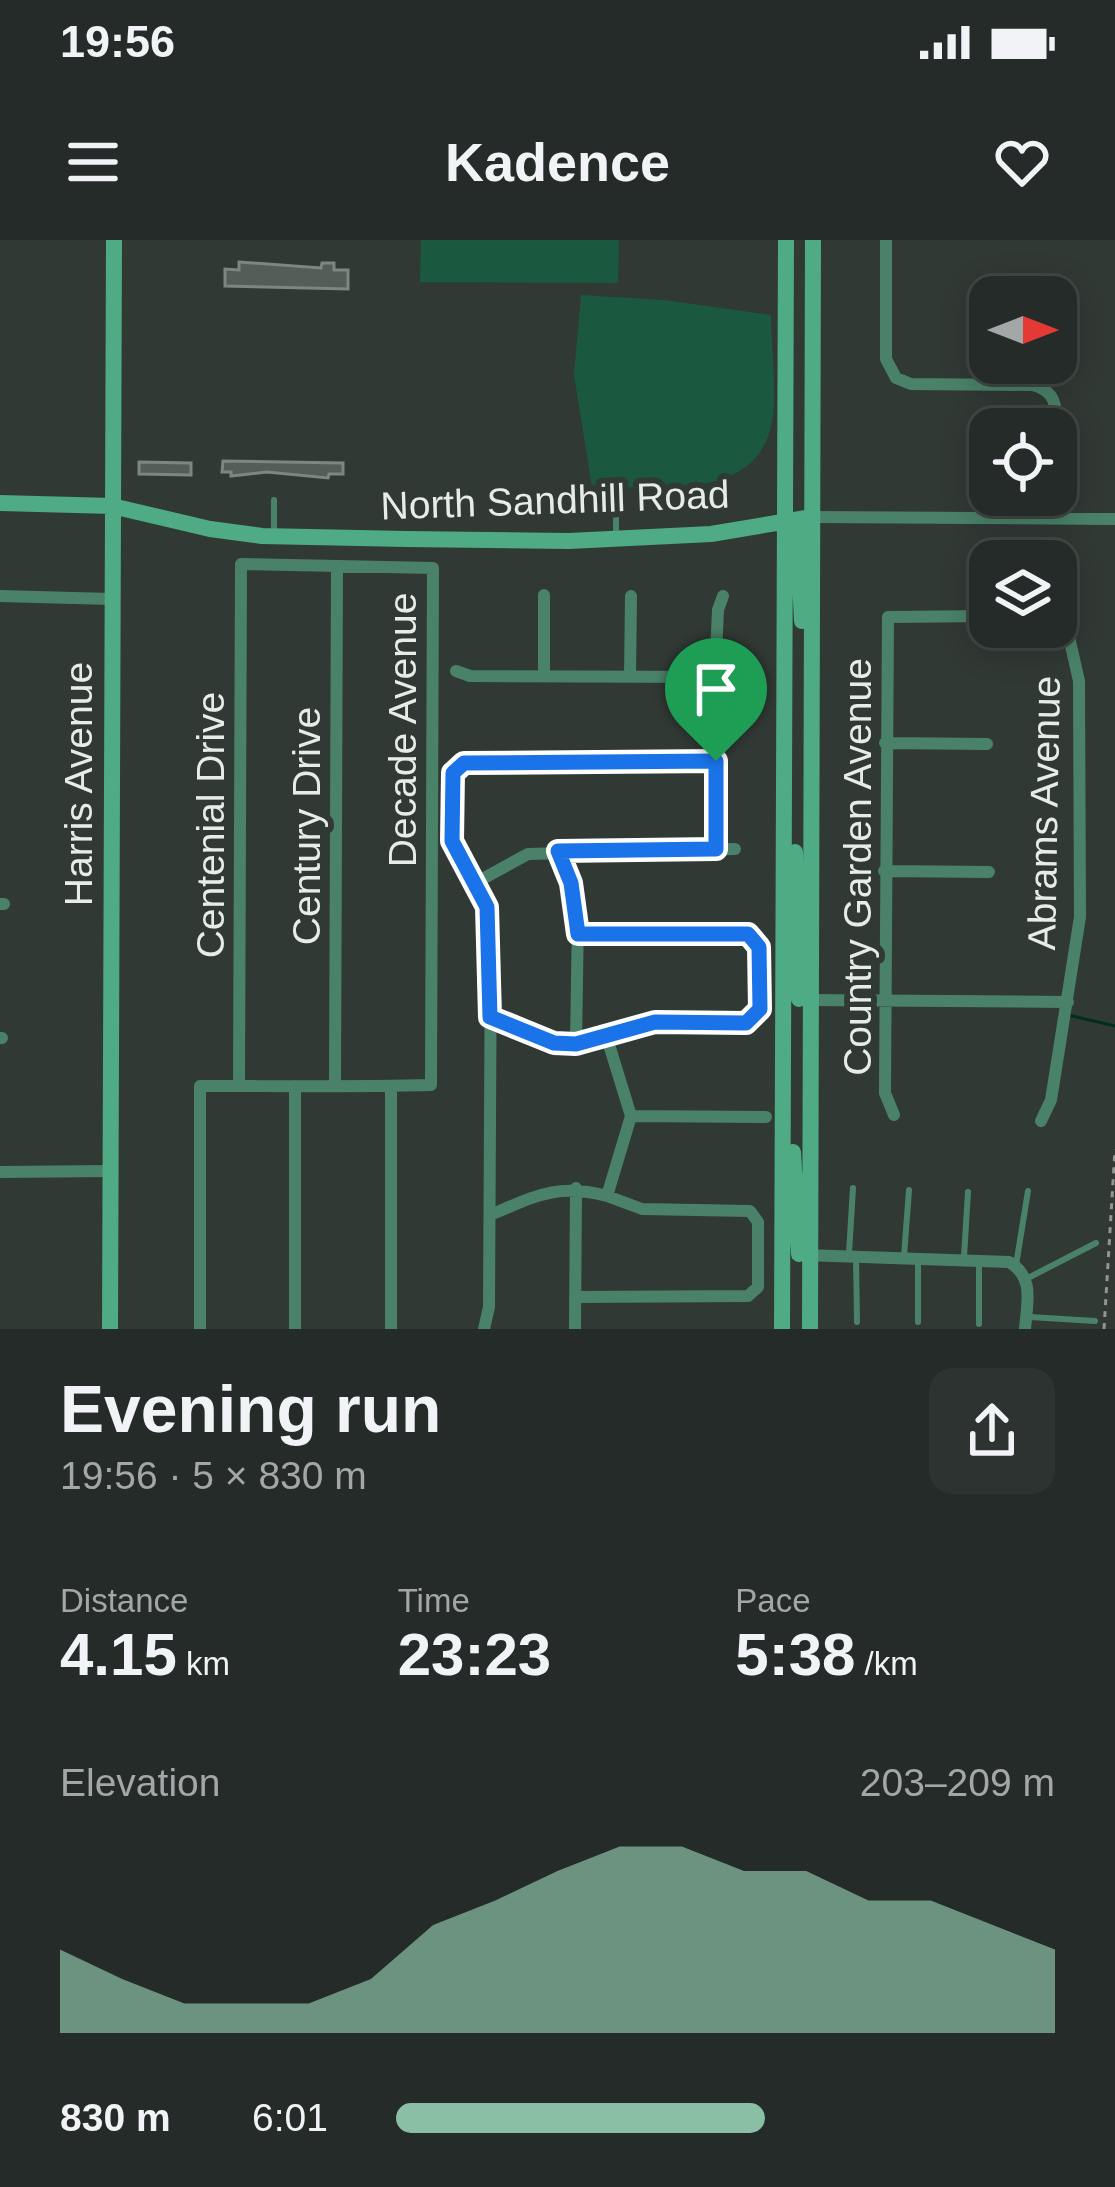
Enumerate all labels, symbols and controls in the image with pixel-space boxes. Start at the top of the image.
text: 19:56 [60,16,175,67]
icon: menu [60,129,126,195]
icon: heart [989,129,1055,195]
text: Kadence [445,132,670,192]
north arrow [969,276,1077,384]
map controls [969,276,1077,648]
button: locate [969,408,1077,516]
street label: North Sandhill Road [380,472,730,528]
button: layers [969,540,1077,648]
street label: Decade Avenue [381,593,424,867]
pin [665,638,767,761]
icon: arrive [683,656,749,722]
street label: Country Garden Avenue [836,658,879,1076]
street label: Harris Avenue [57,662,100,906]
street label: Abrams Avenue [1020,675,1068,951]
street label: Centenial Drive [189,692,232,958]
street label: Century Drive [285,707,328,945]
button: share [929,1368,1055,1494]
text: Evening run [60,1372,441,1446]
text: 19:56 · 5 × 830 m [60,1454,367,1497]
text: Distance [60,1582,188,1619]
text: Time [398,1582,470,1619]
text: Pace [735,1582,811,1619]
text: 4.15 [60,1621,177,1688]
text: 23:23 [398,1621,551,1688]
text: 5:38 [735,1621,855,1688]
text: km [177,1645,230,1682]
text: /km [855,1645,918,1682]
text: Elevation [60,1761,220,1804]
text: 203–209 m [860,1761,1055,1804]
text: 830 m [60,2096,171,2139]
text: 6:01 [252,2096,328,2139]

